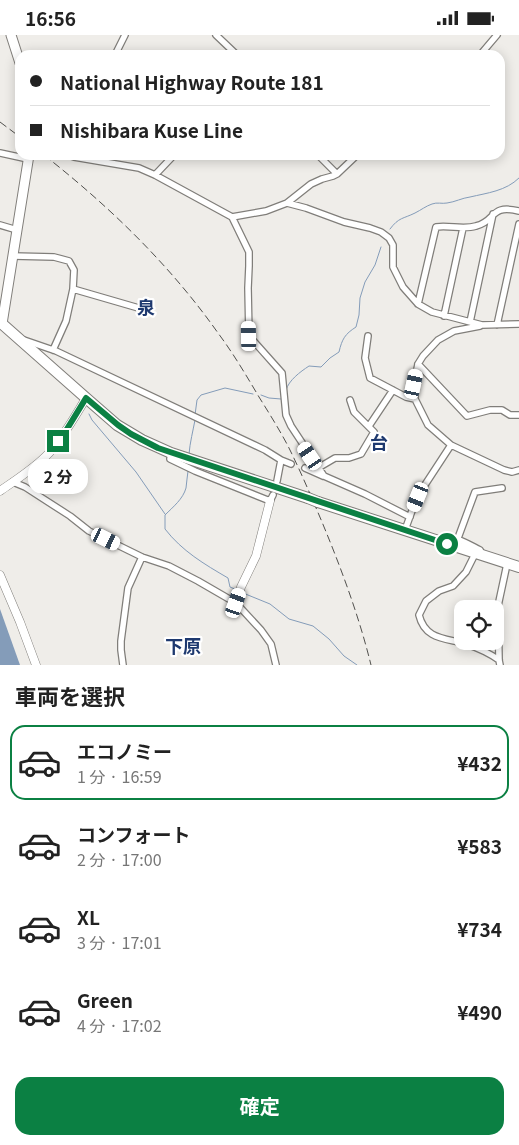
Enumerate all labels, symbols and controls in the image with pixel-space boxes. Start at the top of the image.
text: 16:56 [25,4,76,31]
text: National Highway Route 181 [60,68,324,95]
text: Nishibara Kuse Line [60,116,243,143]
district label: 泉 [137,293,155,319]
car [241,321,256,351]
car [403,368,424,400]
district label: 台 [370,428,388,454]
route end [47,430,69,452]
car [295,439,324,473]
callout: 2 分 [28,459,88,493]
text: 2 分 [43,464,73,488]
car [405,480,430,514]
car [89,526,122,552]
route start [436,533,458,555]
car [224,586,247,620]
map controls [454,600,504,650]
button: locate [454,600,504,650]
district label: 下原 [165,632,201,658]
text: 車両を選択 [15,679,125,711]
text: エコノミー [77,737,172,764]
icon: car [17,740,62,785]
text: ¥432 [457,749,502,776]
text: 1 分 · 16:59 [77,764,162,788]
text: コンフォート [77,820,190,847]
icon: car [17,823,62,868]
text: ¥583 [457,832,502,859]
text: 2 分 · 17:00 [77,847,162,871]
text: XL [77,903,100,930]
icon: car [17,906,62,951]
text: ¥734 [457,915,502,942]
text: 3 分 · 17:01 [77,930,162,954]
text: Green [77,986,133,1013]
icon: car [17,989,62,1034]
text: ¥490 [457,998,502,1025]
text: 4 分 · 17:02 [77,1013,162,1037]
button: 確定 [15,1077,504,1135]

